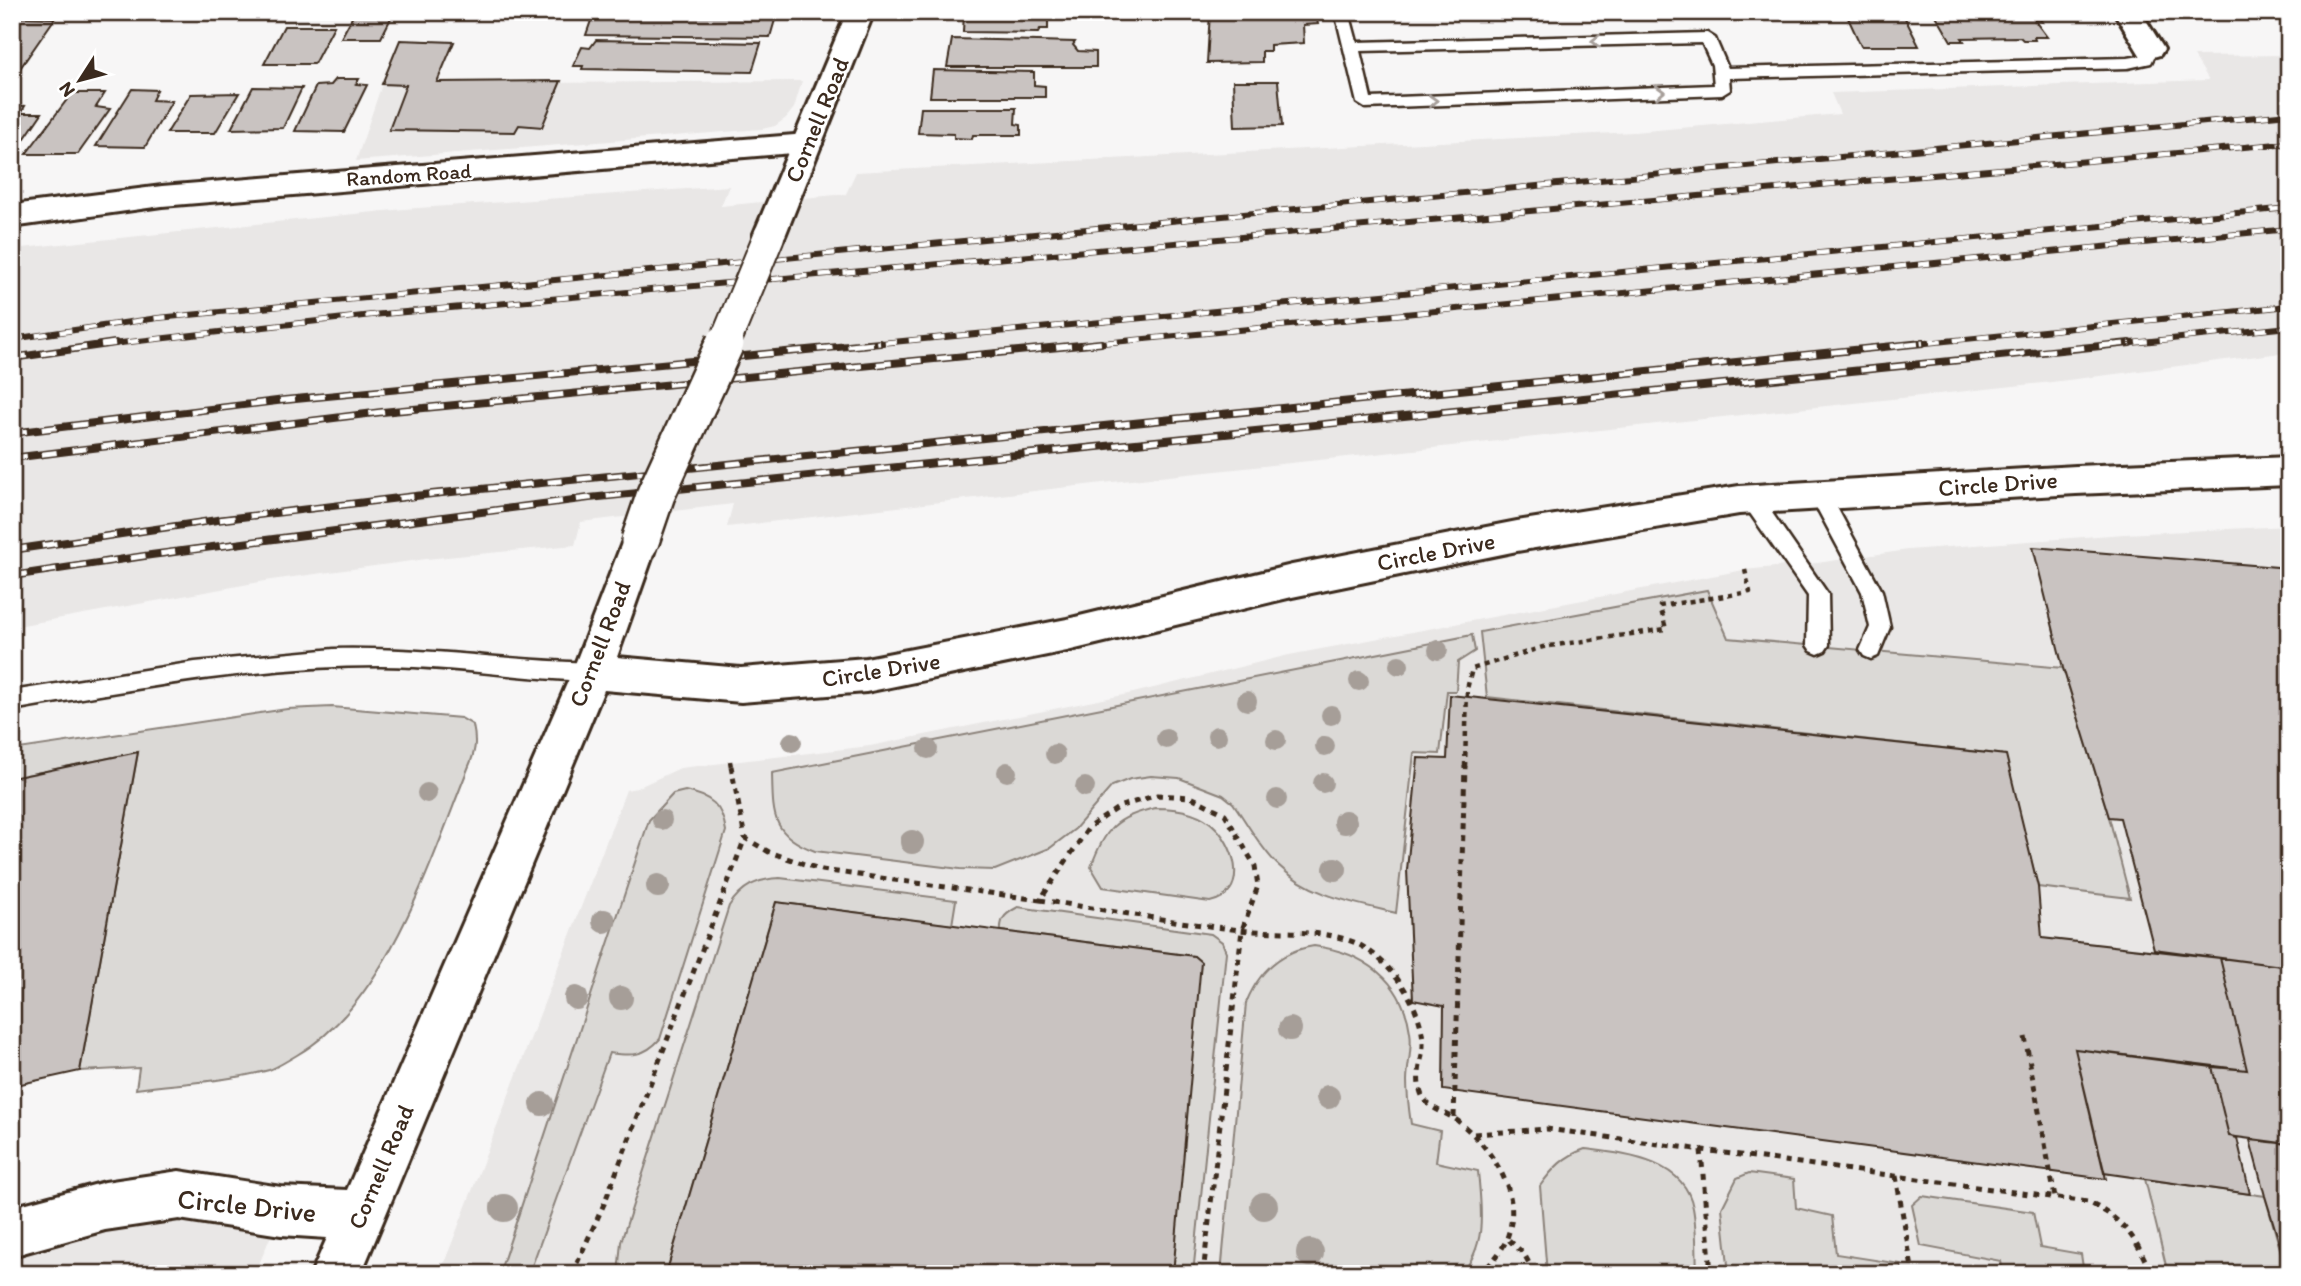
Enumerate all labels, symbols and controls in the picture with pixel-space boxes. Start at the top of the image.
one-way arrow [1590,33,1601,49]
north arrow [46,46,116,116]
street label: Cornell Road [778,53,855,187]
text: N [54,78,80,102]
one-way arrow [1655,85,1666,100]
one-way arrow [1428,93,1439,108]
street label: Random Road [345,158,473,191]
street label: Circle Drive [1937,465,2059,502]
street label: Circle Drive [1374,526,1497,577]
street label: Cornell Road [562,577,637,711]
street label: Circle Drive [820,646,942,693]
street label: Cornell Road [341,1100,420,1233]
street label: Circle Drive [176,1181,318,1229]

